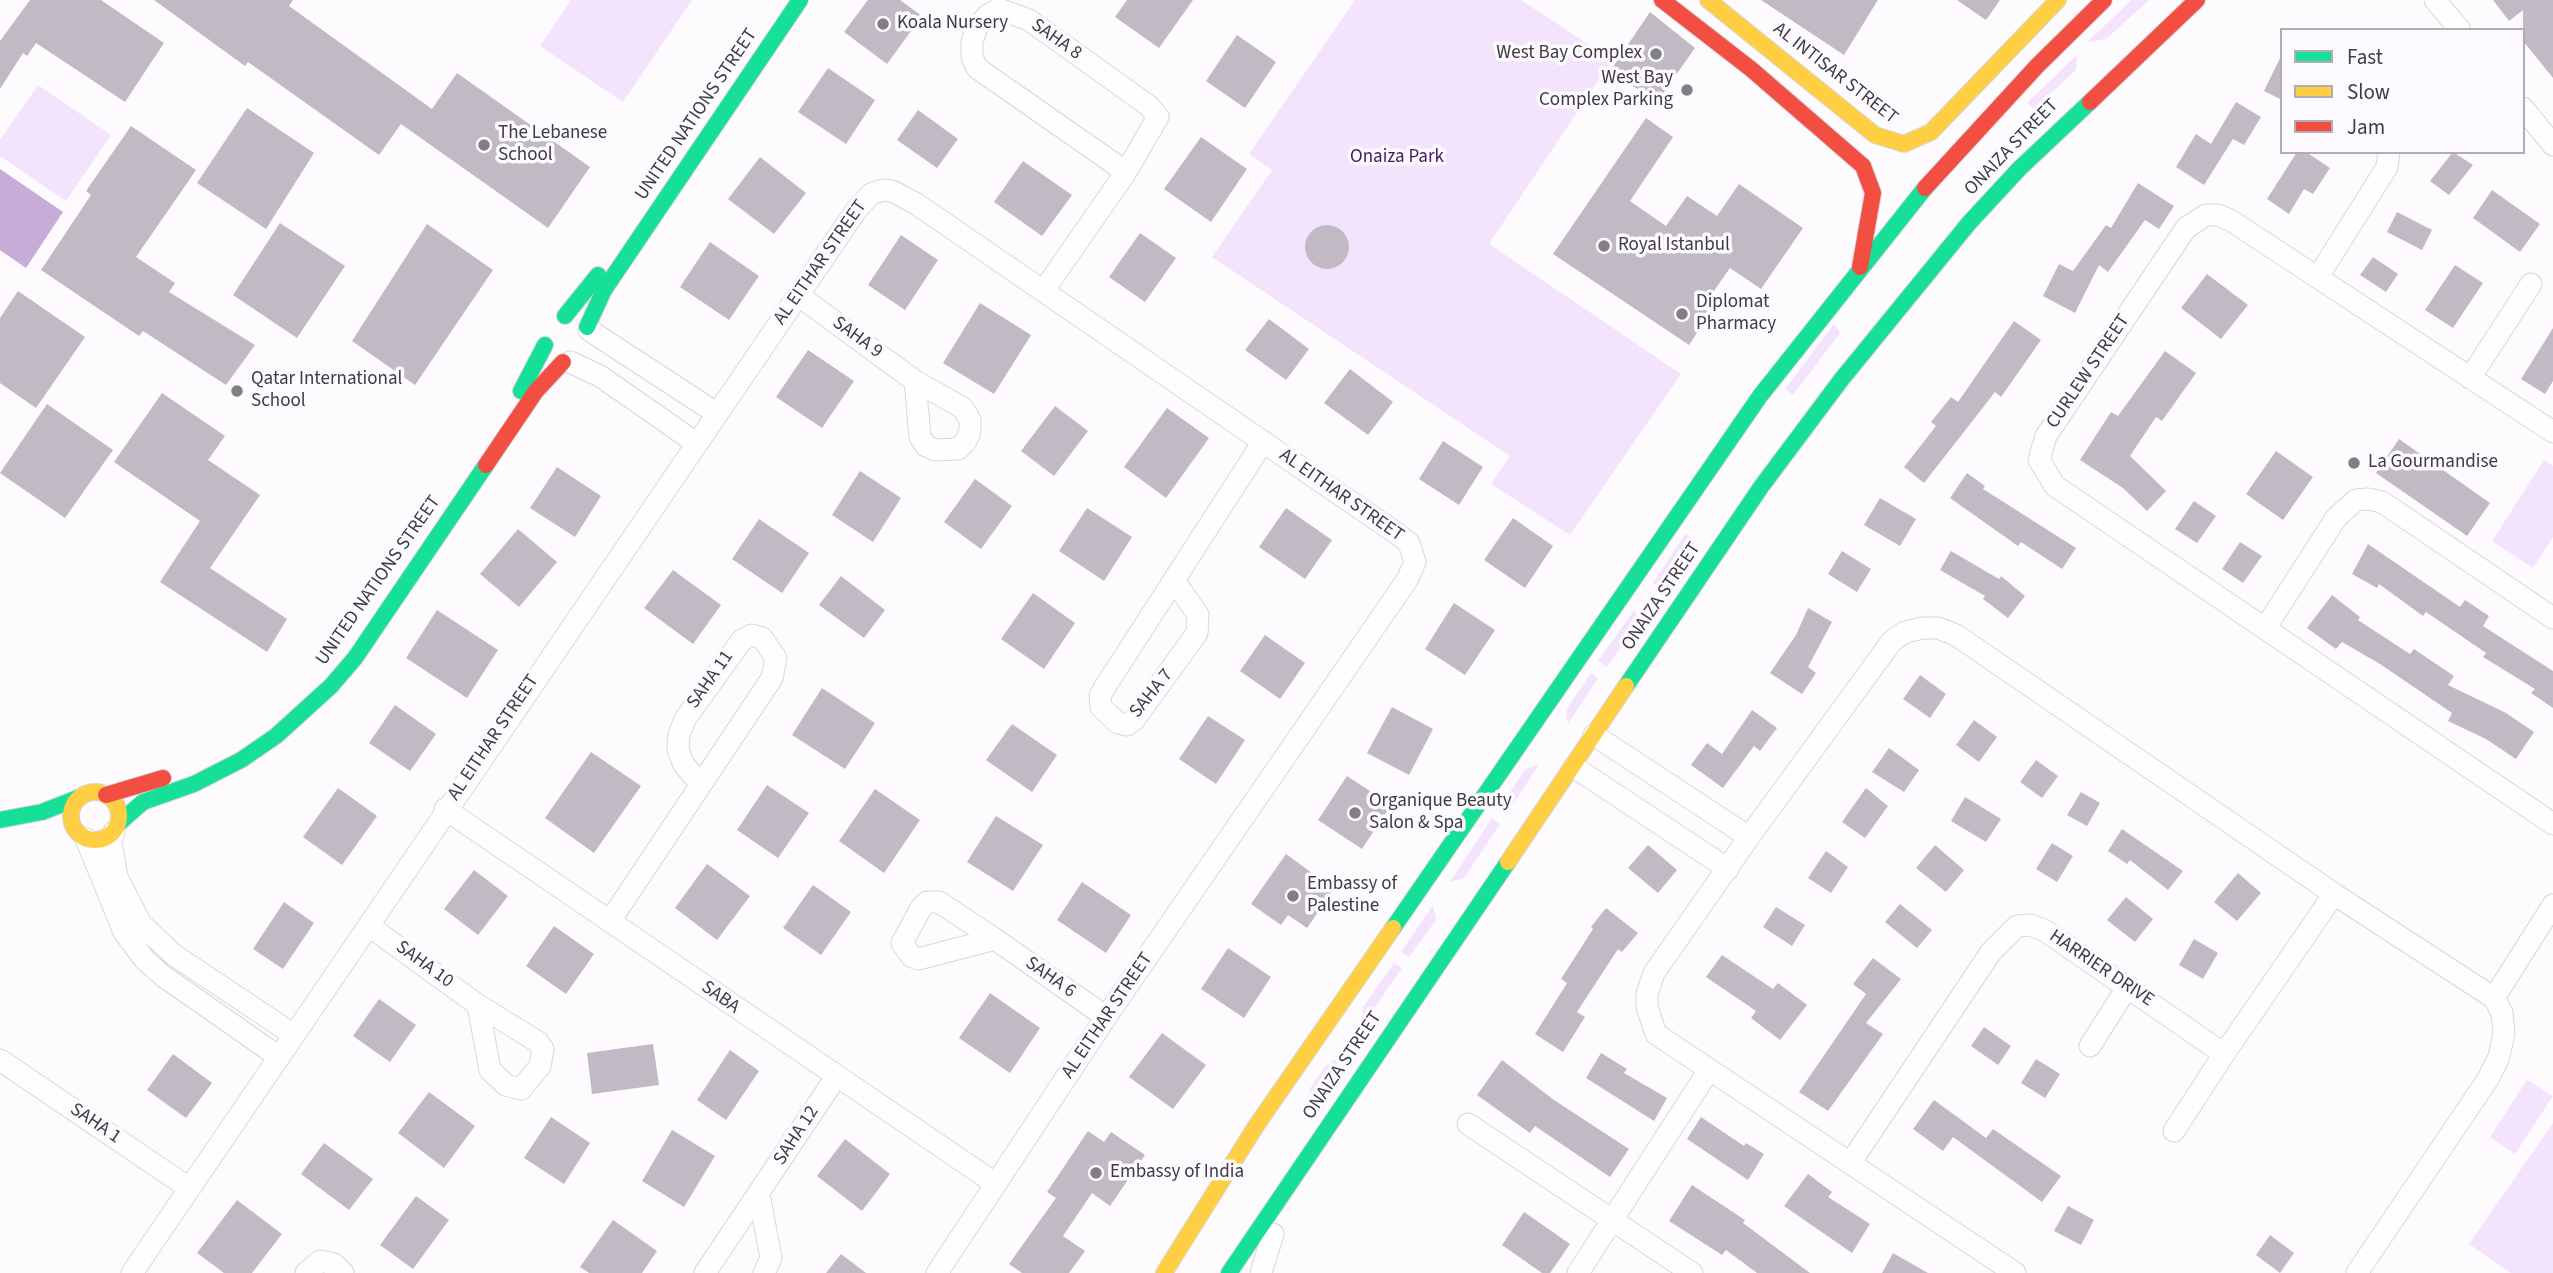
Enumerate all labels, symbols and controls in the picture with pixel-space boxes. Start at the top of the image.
place label: Koala Nursery [897,13,1008,35]
street label: SAHA 8 [1026,14,1086,66]
marker: Koala Nursery [875,16,891,32]
street label: AL INTISAR STREET [1768,18,1902,130]
street label: UNITED NATIONS STREET [631,25,763,205]
legend [2280,28,2525,154]
text: Fast [2347,42,2383,72]
place label: West Bay Complex [1496,43,1642,65]
marker: West Bay Complex [1648,46,1664,62]
place label: West Bay Complex Parking [1539,68,1673,112]
text: Slow [2347,77,2390,107]
marker: West Bay Complex Parking [1679,82,1695,98]
street label: ONAIZA STREET [1960,95,2064,201]
text: Jam [2347,112,2385,142]
place label: The Lebanese School [498,123,607,167]
marker: The Lebanese School [476,137,492,153]
park label: Onaiza Park [1350,147,1444,169]
street label: AL EITHAR STREET [770,196,872,330]
place label: Royal Istanbul [1618,235,1730,257]
marker: Royal Istanbul [1596,238,1612,254]
place label: Diplomat Pharmacy [1696,292,1776,336]
marker: Diplomat Pharmacy [1674,306,1690,322]
street label: CURLEW STREET [2042,311,2136,433]
street label: SAHA 9 [827,312,887,364]
place label: Qatar International School [251,369,402,413]
marker: Qatar International School [229,383,245,399]
street label: AL EITHAR STREET [1274,445,1408,547]
place label: La Gourmandise [2368,452,2498,474]
marker: La Gourmandise [2346,455,2362,471]
street label: UNITED NATIONS STREET [312,492,446,670]
street label: ONAIZA STREET [1617,539,1707,655]
street label: SAHA 11 [683,646,739,714]
street label: SAHA 7 [1125,665,1179,723]
street label: AL EITHAR STREET [443,671,545,805]
place label: Organique Beauty Salon & Spa [1369,791,1512,835]
marker: Organique Beauty Salon & Spa [1347,805,1363,821]
place label: Embassy of Palestine [1307,874,1397,918]
marker: Embassy of Palestine [1285,888,1301,904]
street label: HARRIER DRIVE [2044,926,2158,1012]
street label: SAHA 10 [391,936,457,994]
street label: AL EITHAR STREET [1057,949,1159,1083]
street label: SAHA 6 [1020,952,1080,1004]
street label: SABA [696,977,744,1019]
street label: ONAIZA STREET [1298,1008,1388,1124]
street label: SAHA 1 [65,1099,125,1149]
street label: SAHA 12 [770,1102,824,1170]
place label: Embassy of India [1110,1162,1244,1184]
marker: Embassy of India [1088,1165,1104,1181]

